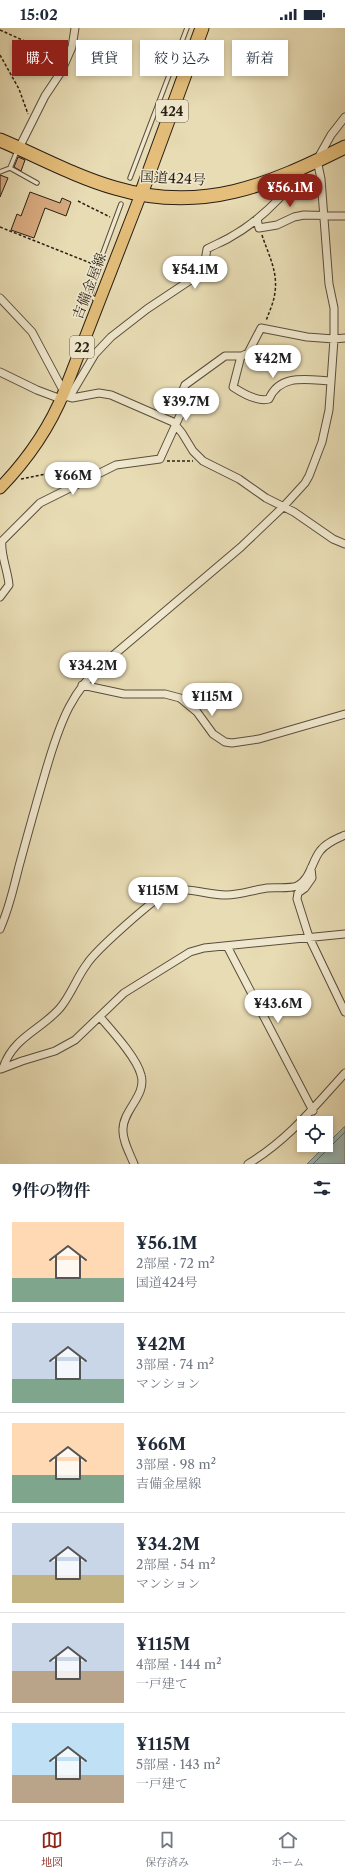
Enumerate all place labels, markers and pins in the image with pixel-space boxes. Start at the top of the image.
pin: ¥56.1M [257,174,323,208]
pin: ¥54.1M [162,256,228,290]
pin: ¥42M [249,345,297,379]
pin: ¥39.7M [153,388,219,422]
pin: ¥66M [49,462,97,496]
pin: ¥34.2M [60,652,126,686]
pin: ¥115M [184,683,240,717]
pin: ¥115M [130,877,186,911]
pin: ¥43.6M [245,990,311,1024]

